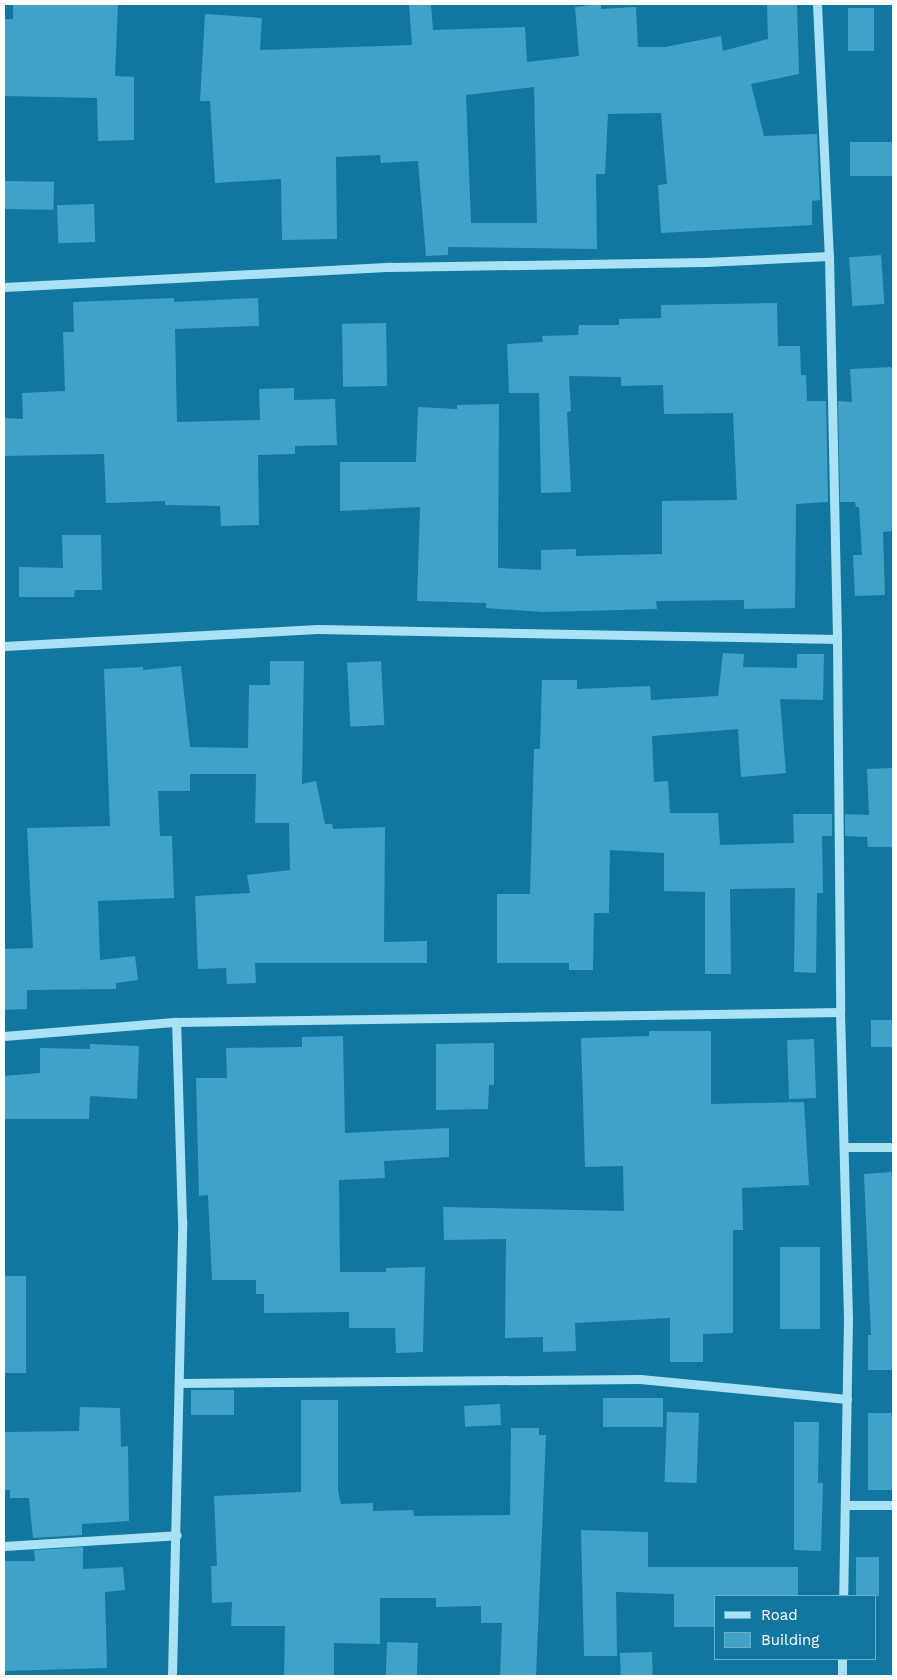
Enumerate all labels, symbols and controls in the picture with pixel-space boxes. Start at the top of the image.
legend [714,1595,877,1660]
text: Road [761,1606,798,1624]
text: Building [761,1631,819,1649]

